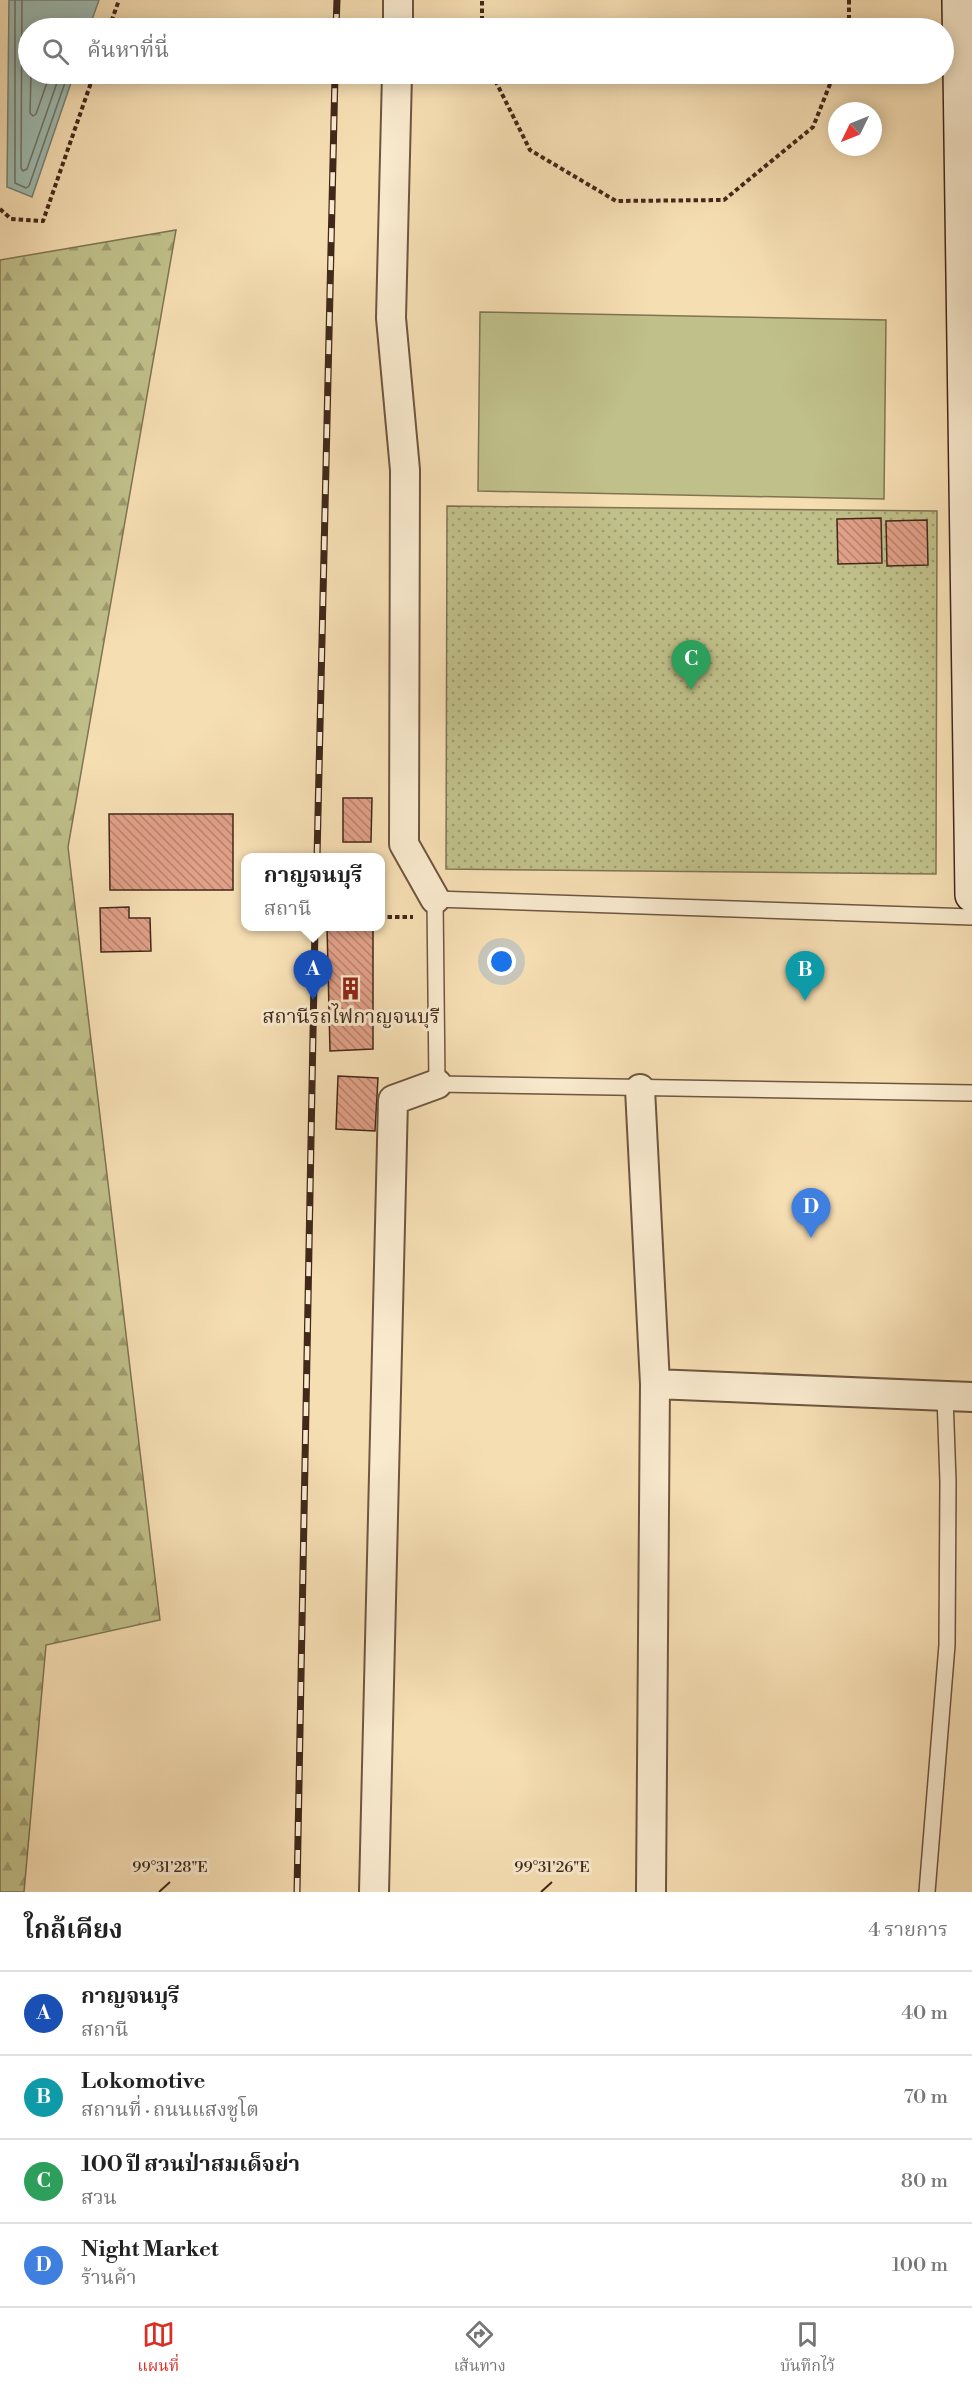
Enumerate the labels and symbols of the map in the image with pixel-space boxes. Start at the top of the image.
north arrow [828,102,882,156]
pin: C [672,640,710,690]
your location [487,947,516,976]
pin: A [294,950,332,1000]
pin: B [786,952,824,1001]
building icon: สถานีรถไฟกาญจนบุรี [338,976,364,1002]
place label: สถานีรถไฟกาญจนบุรี [262,1003,440,1030]
pin: D [792,1188,830,1238]
text: 99°31'28"E [132,1858,208,1877]
text: 99°31'26"E [514,1858,590,1877]

